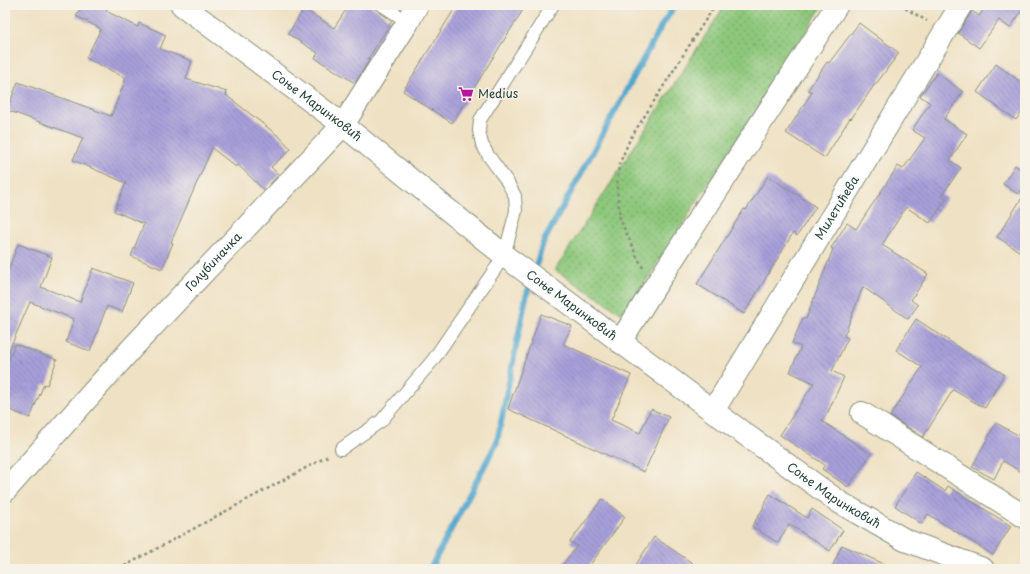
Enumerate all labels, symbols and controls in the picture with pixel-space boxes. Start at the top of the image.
street label: Соње Маринковић [268,65,366,145]
place label: Medius [478,84,519,102]
supermarket icon: Medius [457,85,475,103]
street label: Милетићева [810,171,863,243]
street label: Голубиначка [181,227,246,295]
street label: Соње Маринковић [523,265,621,344]
street label: Соње Маринковић [784,457,884,532]

